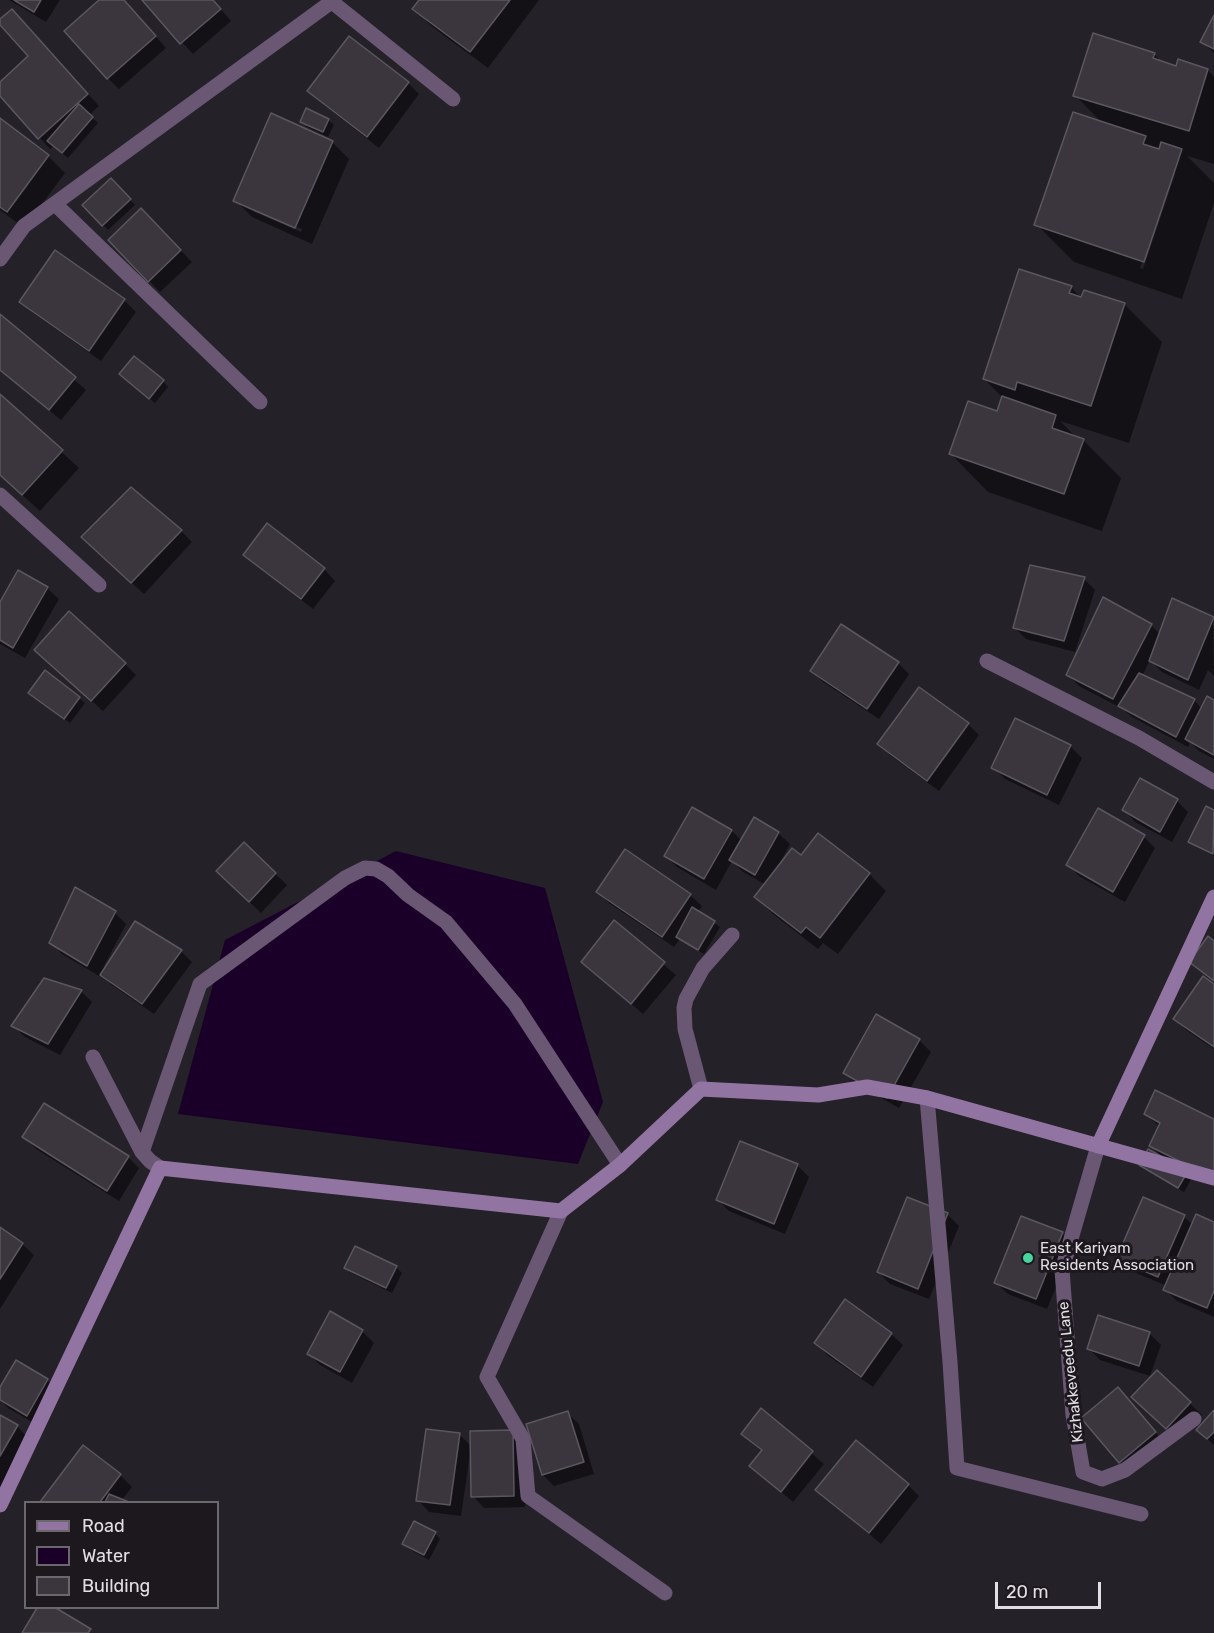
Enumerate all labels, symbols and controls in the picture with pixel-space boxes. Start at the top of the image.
place label: East Kariyam Residents Association [1040,1240,1194,1275]
marker: East Kariyam Residents Association [1021,1251,1035,1265]
street label: Kizhakkeveedu Lane [1055,1301,1087,1443]
legend [24,1501,219,1609]
text: Road [82,1515,125,1537]
text: Water [82,1545,130,1567]
scale bar [998,1570,1104,1608]
text: Building [82,1575,150,1597]
text: 20 m [1006,1581,1048,1603]

